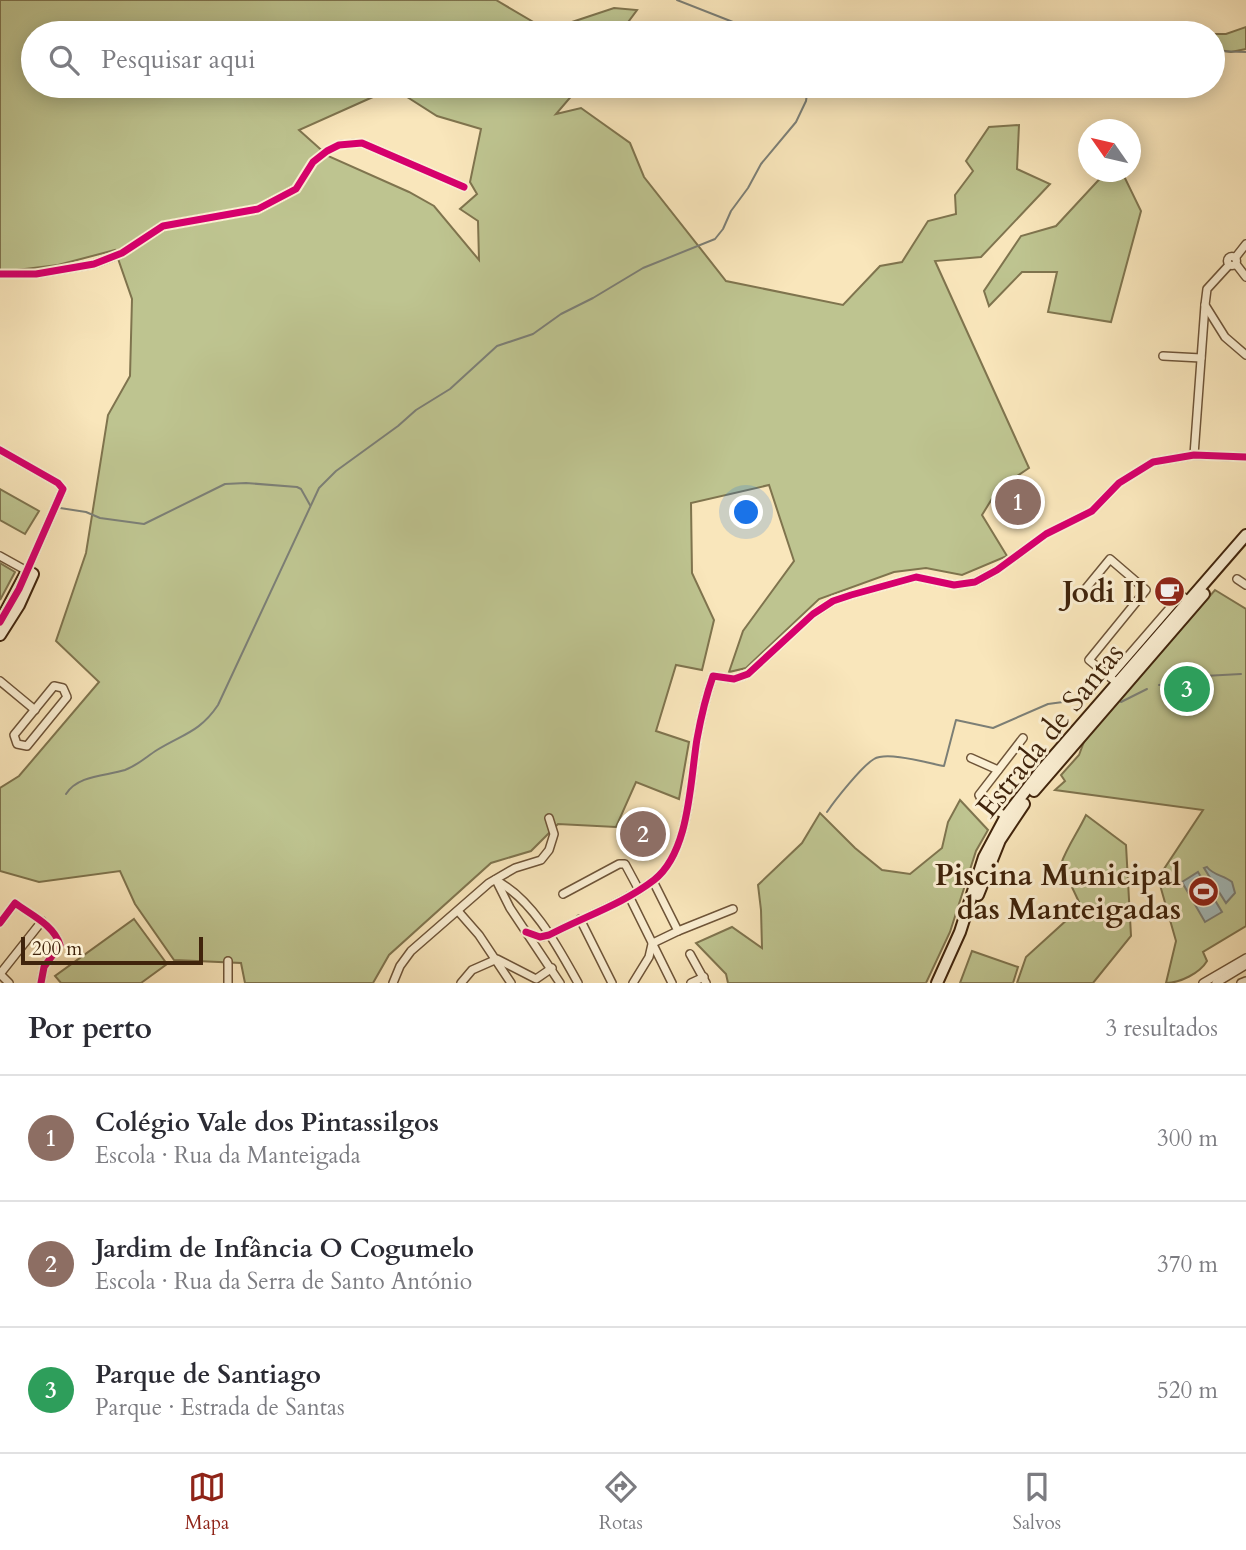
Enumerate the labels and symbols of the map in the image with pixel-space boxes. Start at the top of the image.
north arrow [1078,119,1141,182]
pin: 1 [995,476,1041,528]
your location [729,495,763,529]
place label: Jodi II [1058,572,1146,613]
cafe icon: Jodi II [1152,575,1186,609]
street label: Estrada de Santas [967,634,1134,826]
pin: 3 [1164,663,1210,715]
pin: 2 [620,808,666,860]
place label: Piscina Municipal das Manteigadas [935,855,1181,930]
sports icon: Piscina Municipal das Manteigadas [1187,875,1221,909]
scale bar [21,934,203,966]

